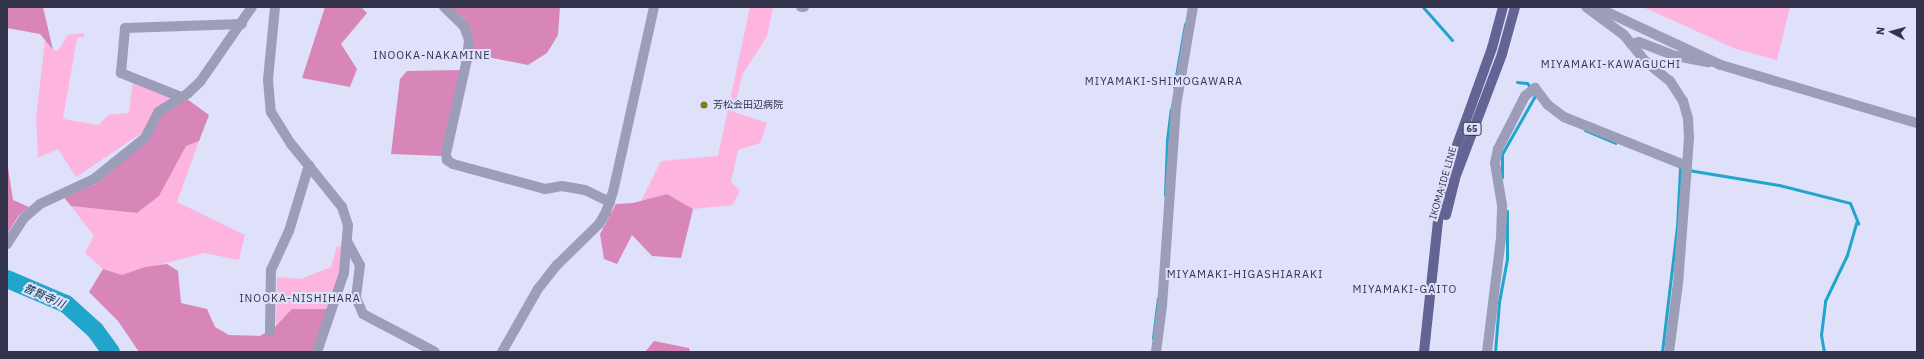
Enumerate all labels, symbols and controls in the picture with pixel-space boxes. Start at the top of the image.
north arrow [1872,12,1912,52]
text: N [1873,26,1887,35]
district label: INOOKA-NAKAMINE [373,48,491,62]
district label: MIYAMAKI-KAWAGUCHI [1541,57,1681,71]
district label: MIYAMAKI-SHIMOGAWARA [1085,74,1243,88]
marker: 芳松会田辺病院 [698,99,710,111]
place label: 芳松会田辺病院 [713,99,783,111]
road number: 65 [1462,122,1482,136]
street label: IKOMA IDE LINE [1427,145,1459,221]
district label: MIYAMAKI-HIGASHIARAKI [1167,267,1323,281]
water label: 普賢寺川 [21,281,67,311]
district label: MIYAMAKI-GAITO [1353,282,1457,296]
district label: INOOKA-NISHIHARA [239,291,361,305]

